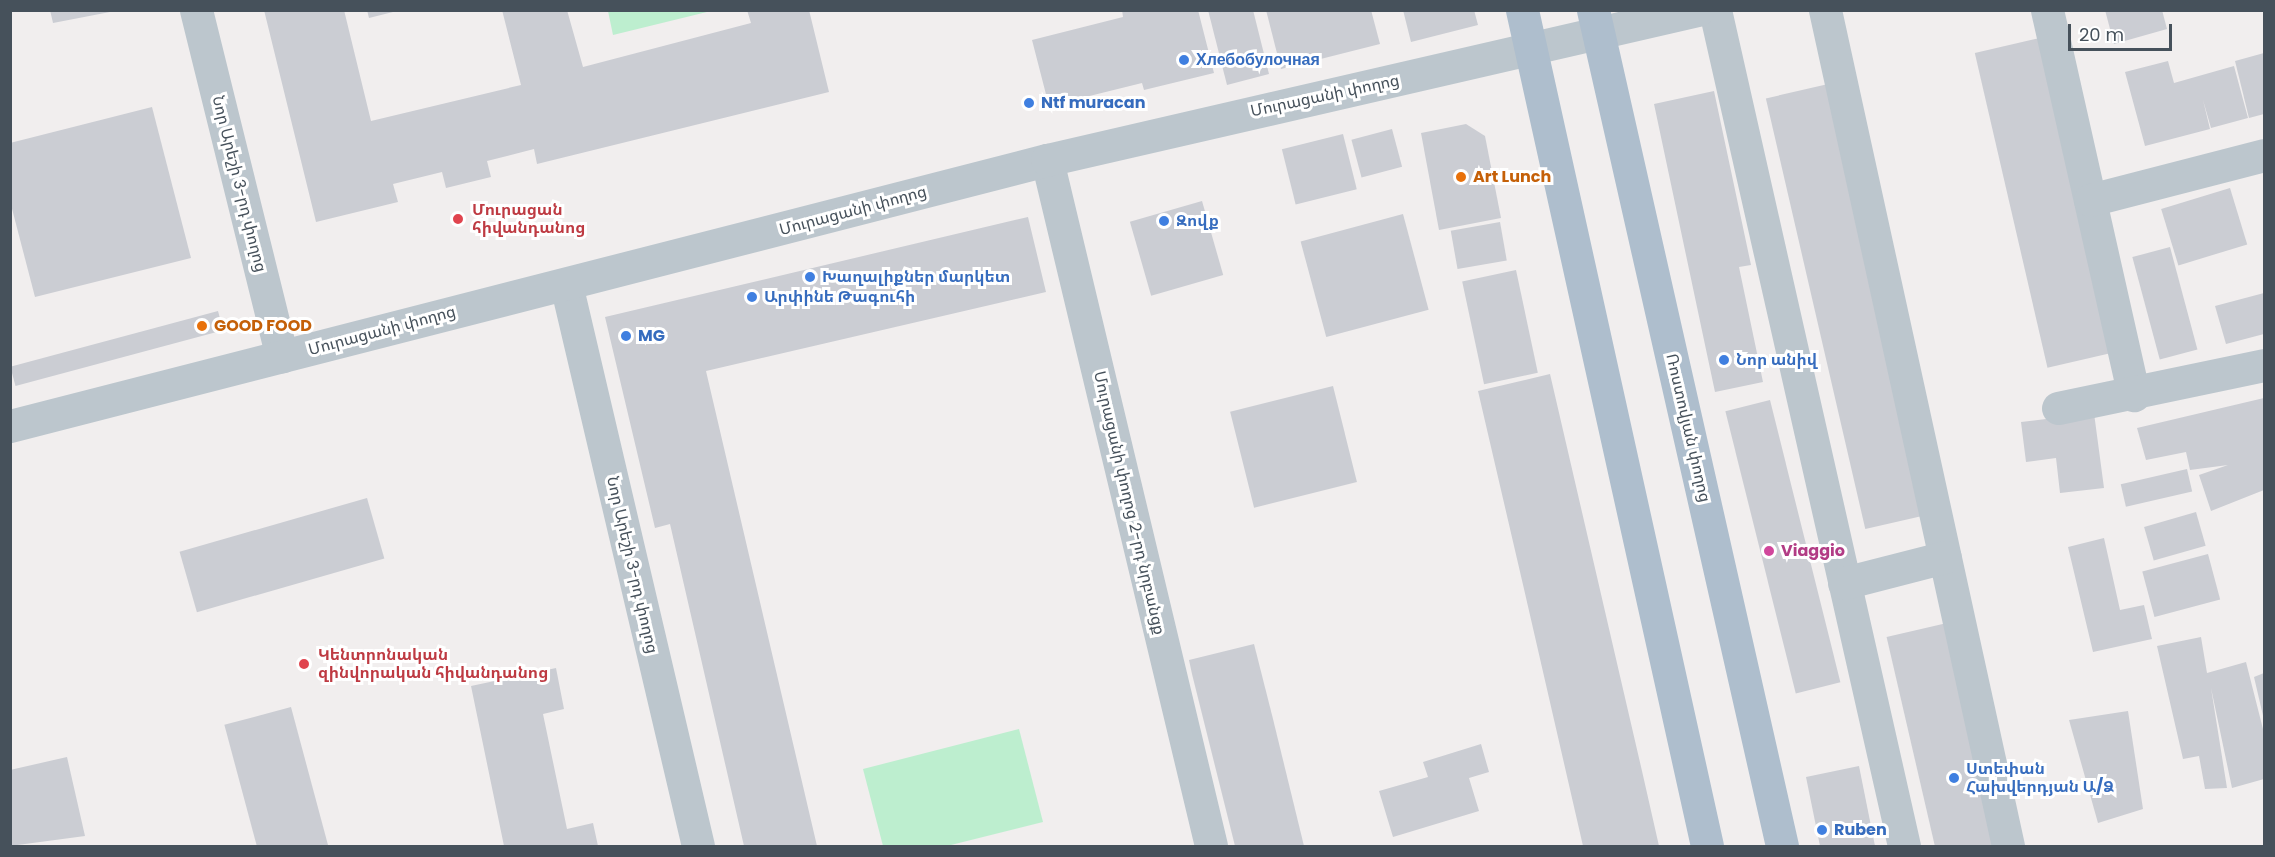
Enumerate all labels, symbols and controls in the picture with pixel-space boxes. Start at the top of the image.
scale bar [2071,12,2174,50]
text: 20 m [2079,22,2124,47]
place label: Хлебобулочная [1196,50,1320,70]
marker: Хлебобулочная [1177,53,1191,67]
street label: Մուրացանի փողոց [1249,71,1401,121]
place label: Ntf muracan [1041,93,1145,113]
street label: Նոր Արեշի 3-րդ փողոց [208,94,270,274]
marker: Ntf muracan [1022,96,1036,110]
place label: Art Lunch [1473,167,1551,187]
marker: Art Lunch [1454,170,1468,184]
street label: Մուրացանի փողոց [777,182,929,240]
place label: Մուրացան հիվանդանոց [472,200,585,238]
marker: Մուրացան հիվանդանոց [449,210,467,228]
place label: Զովք [1176,211,1219,231]
marker: Զովք [1157,214,1171,228]
place label: Խաղալիքներ մարկետ [822,267,1010,287]
marker: Խաղալիքներ մարկետ [803,270,817,284]
place label: Արփինե Թագուհի [764,287,915,307]
marker: Արփինե Թագուհի [745,290,759,304]
street label: Մուրացանի փողոց [306,302,458,360]
place label: GOOD FOOD [214,316,312,336]
marker: GOOD FOOD [195,319,209,333]
place label: MG [638,326,665,346]
marker: MG [619,329,633,343]
place label: Նոր անիվ [1736,350,1817,370]
street label: Ռոստովյան փողոց [1662,352,1714,504]
marker: Նոր անիվ [1717,353,1731,367]
street label: Մուրացանի փողոց 2-րդ նրբանցք [1089,369,1169,637]
street label: Նոր Արեշի 3-րդ փողոց [602,474,662,656]
place label: Viaggio [1781,541,1845,561]
marker: Viaggio [1762,544,1776,558]
place label: Կենտրոնական զինվորական հիվանդանոց [318,645,548,683]
marker: Կենտրոնական զինվորական հիվանդանոց [295,655,313,673]
place label: Ստեփան Հախվերդյան Ա/Ձ [1966,759,2114,797]
marker: Ստեփան Հախվերդյան Ա/Ձ [1947,771,1961,785]
place label: Ruben [1834,820,1887,840]
marker: Ruben [1815,823,1829,837]

